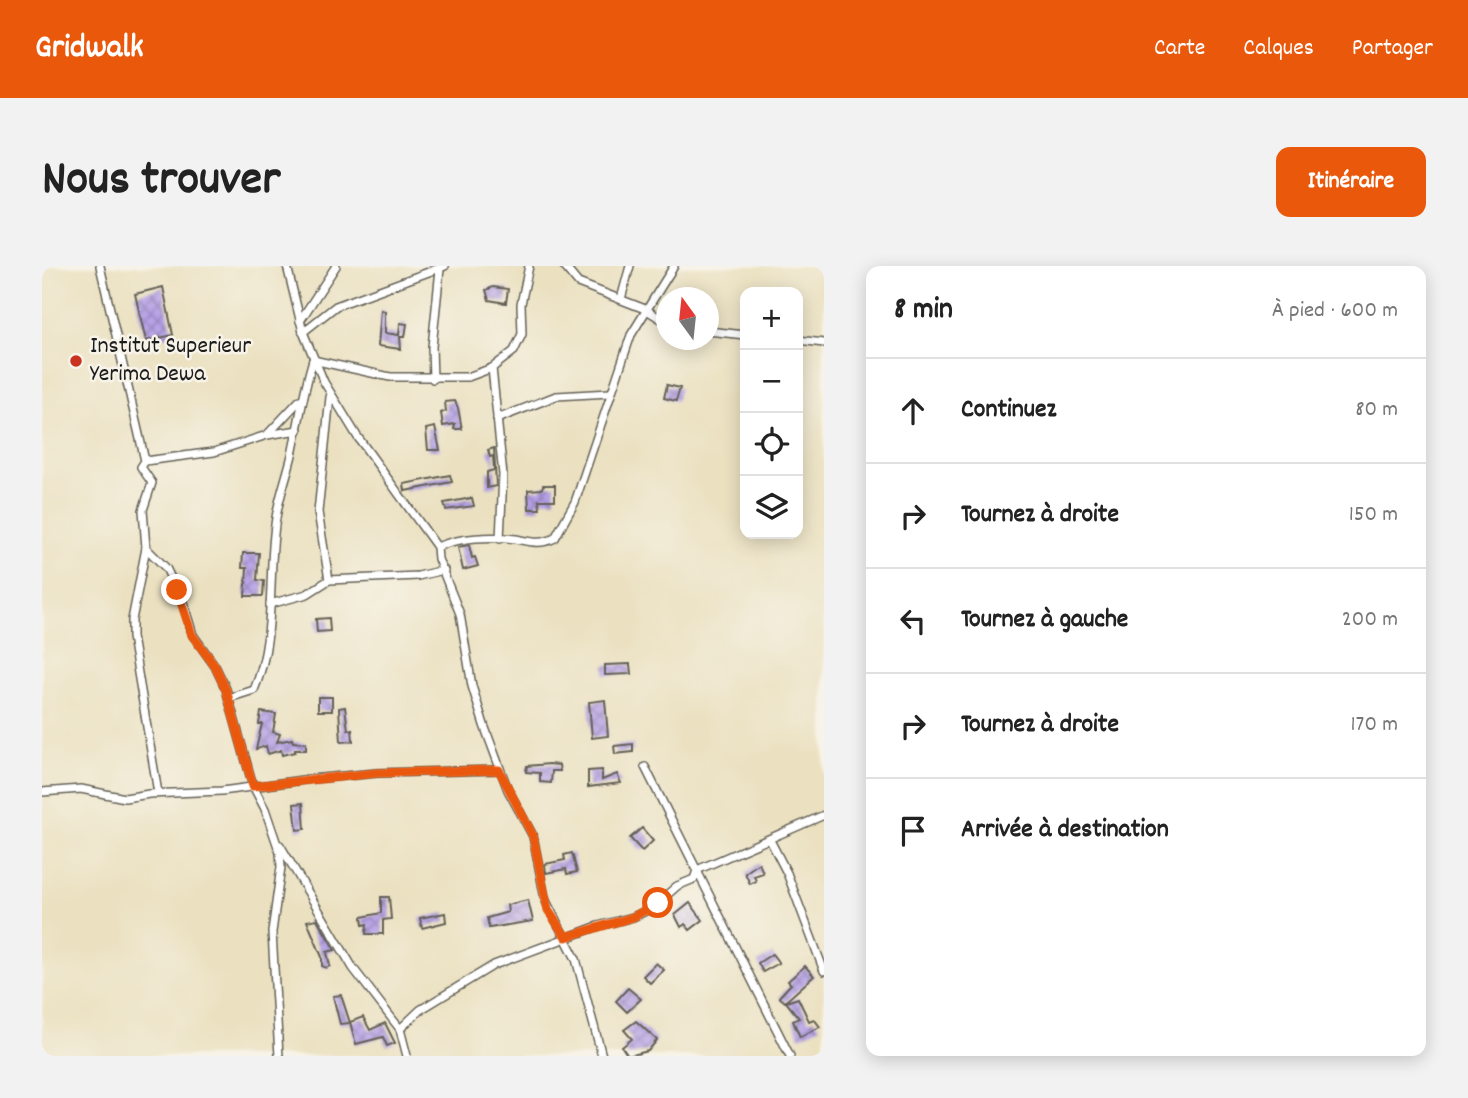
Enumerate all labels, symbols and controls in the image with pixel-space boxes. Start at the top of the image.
text: Gridwalk [35,26,144,73]
text: Carte [1154,32,1205,66]
text: Calques [1243,32,1314,66]
text: Partager [1352,32,1433,66]
text: Nous trouver [42,147,280,217]
button: Itinéraire [1276,147,1426,217]
north arrow [656,287,719,350]
map controls [740,287,803,539]
button: + [740,287,803,350]
text: 8 min [894,290,953,333]
text: À pied · 600 m [1272,295,1398,328]
place label: Institut Superieur Yerima Dewa [90,330,251,392]
button: − [740,350,803,413]
marker: Institut Superieur Yerima Dewa [68,353,84,369]
icon: ahead [894,392,932,430]
text: Continuez [961,392,1056,429]
text: 80 m [1355,394,1398,427]
button: locate [740,413,803,476]
button: layers [740,476,803,539]
icon: right [894,497,932,535]
text: Tournez à droite [961,497,1119,534]
text: 150 m [1349,499,1398,532]
route end [161,574,192,605]
icon: left [894,602,932,640]
text: Tournez à gauche [961,602,1128,639]
text: 200 m [1342,604,1398,637]
icon: right [894,707,932,745]
text: Tournez à droite [961,707,1119,744]
text: 170 m [1351,709,1398,742]
icon: arrive [894,812,932,850]
text: Arrivée à destination [961,812,1169,849]
route start [642,887,673,918]

